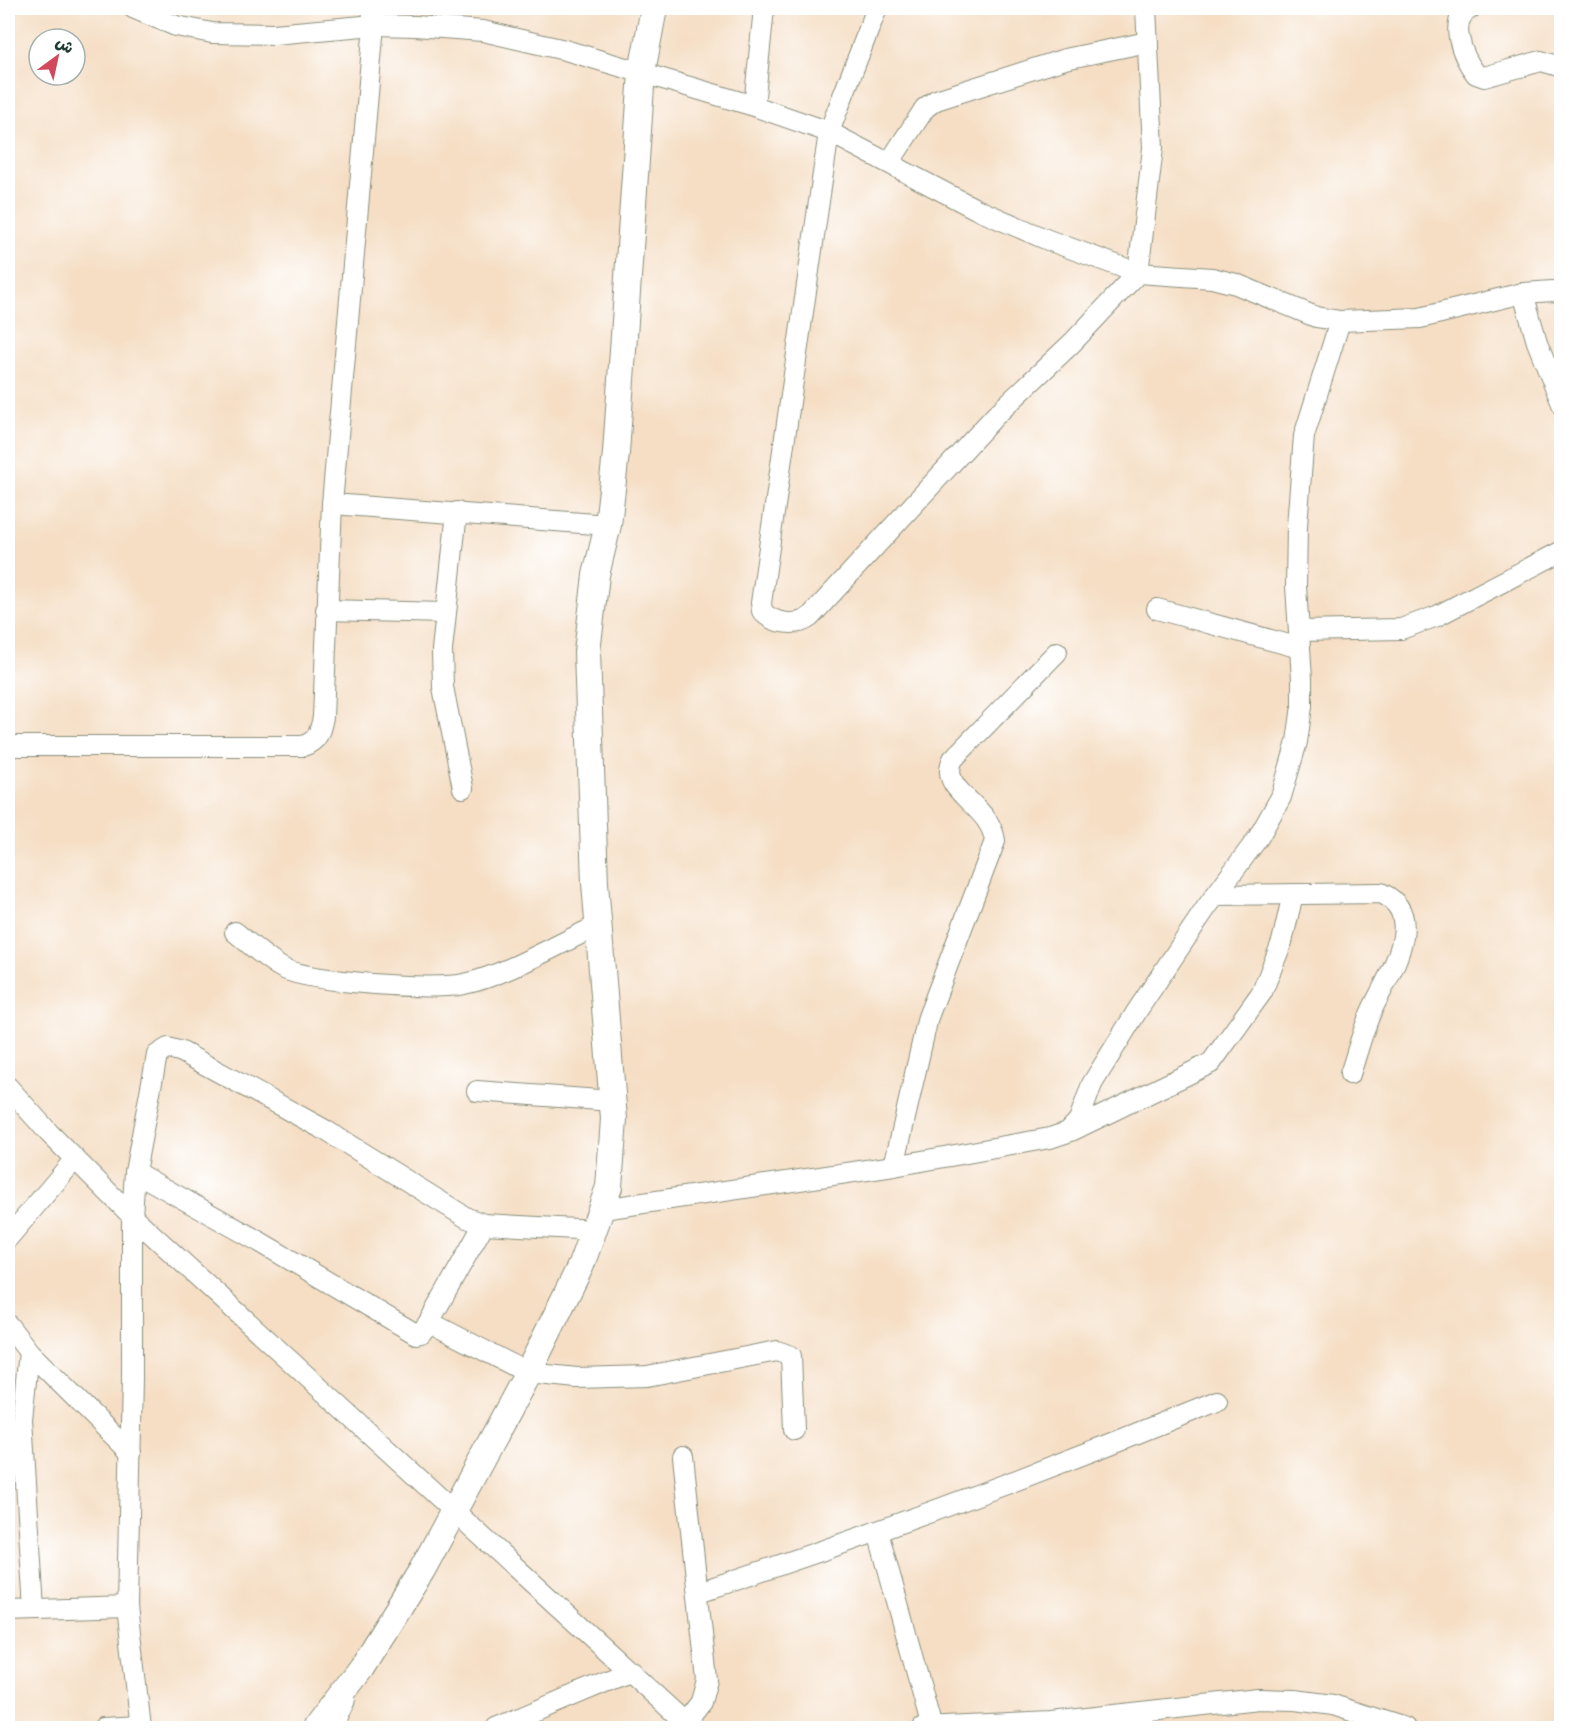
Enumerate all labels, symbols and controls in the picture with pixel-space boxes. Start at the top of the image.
north arrow [27,27,87,87]
text: ش [50,31,78,61]

